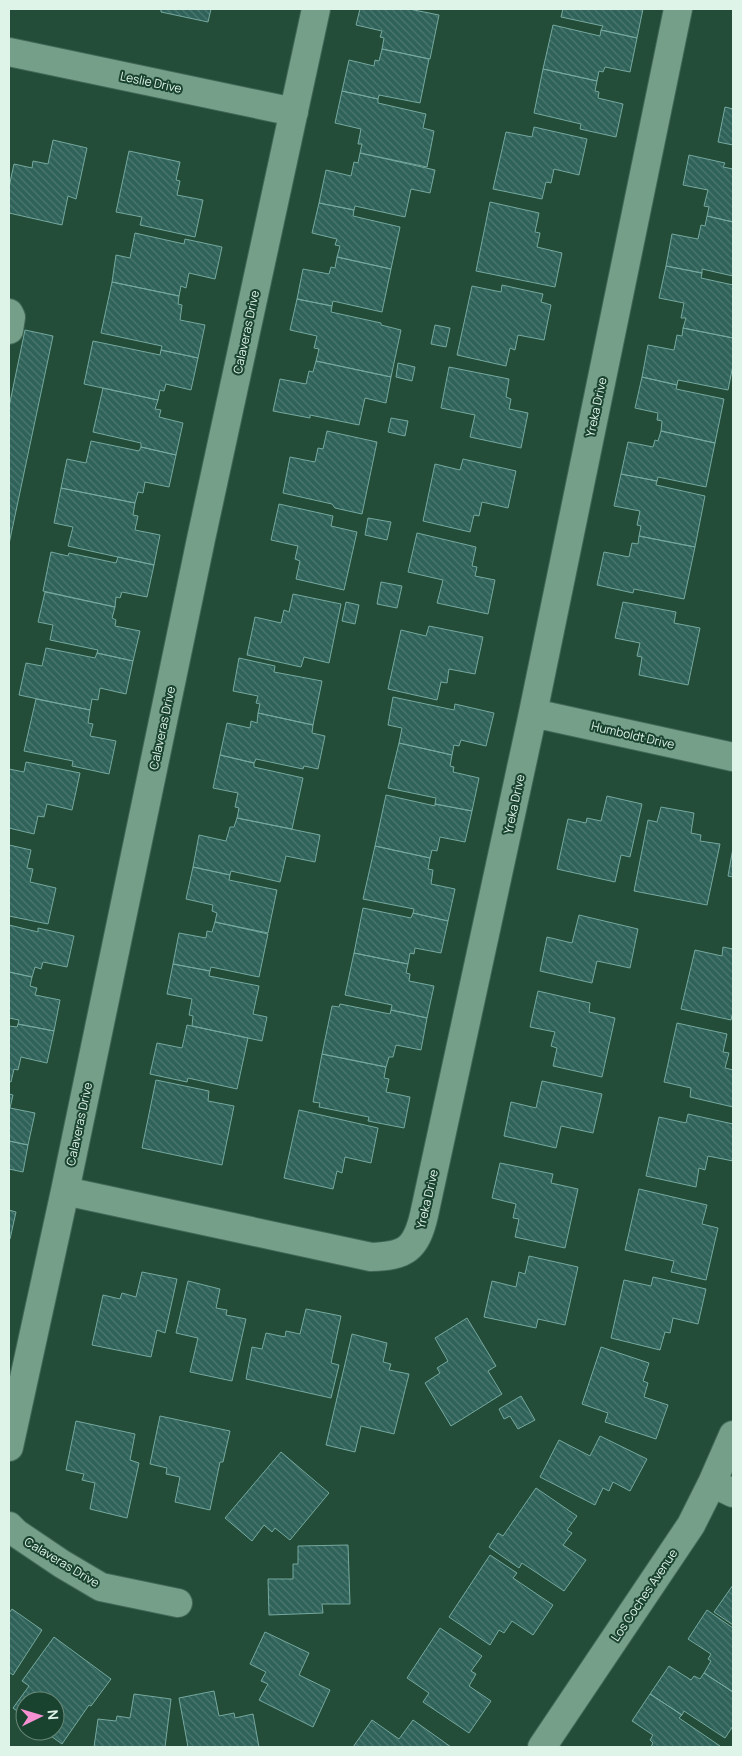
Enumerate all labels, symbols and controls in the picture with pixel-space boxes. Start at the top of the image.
street label: Leslie Drive [119,67,183,97]
street label: Calaveras Drive [229,289,263,375]
street label: Yreka Drive [581,376,611,438]
street label: Calaveras Drive [145,685,179,771]
street label: Humboldt Drive [590,717,676,753]
street label: Yreka Drive [499,773,529,835]
street label: Calaveras Drive [62,1081,96,1167]
street label: Yreka Drive [412,1168,442,1230]
street label: Calaveras Drive [21,1533,103,1591]
street label: Los Coches Avenue [607,1545,681,1645]
north arrow [15,1691,65,1741]
text: N [44,1709,63,1721]

